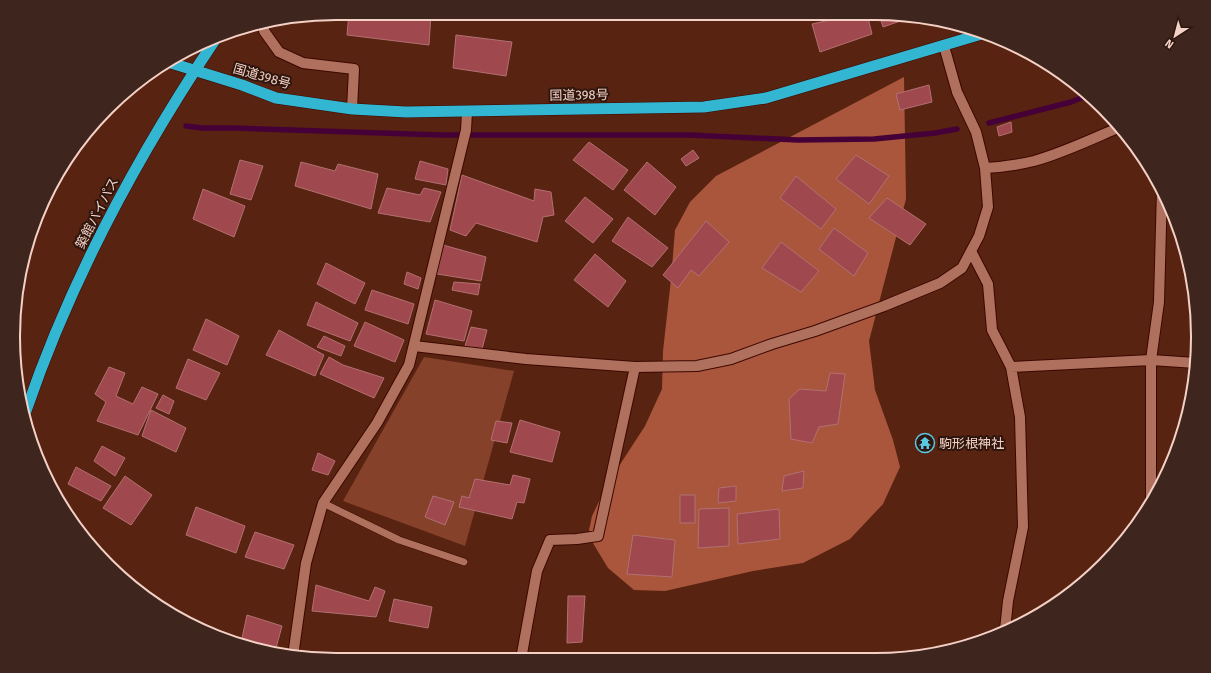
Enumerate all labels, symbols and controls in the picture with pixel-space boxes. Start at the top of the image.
north arrow [1155,16,1195,56]
text: N [1163,36,1176,51]
street label: 国道398号 [231,61,293,91]
street label: 国道398号 [549,87,609,103]
street label: 築館バイパス [73,175,121,251]
temple icon: 駒形根神社 [914,432,936,454]
place label: 駒形根神社 [939,436,1004,451]

